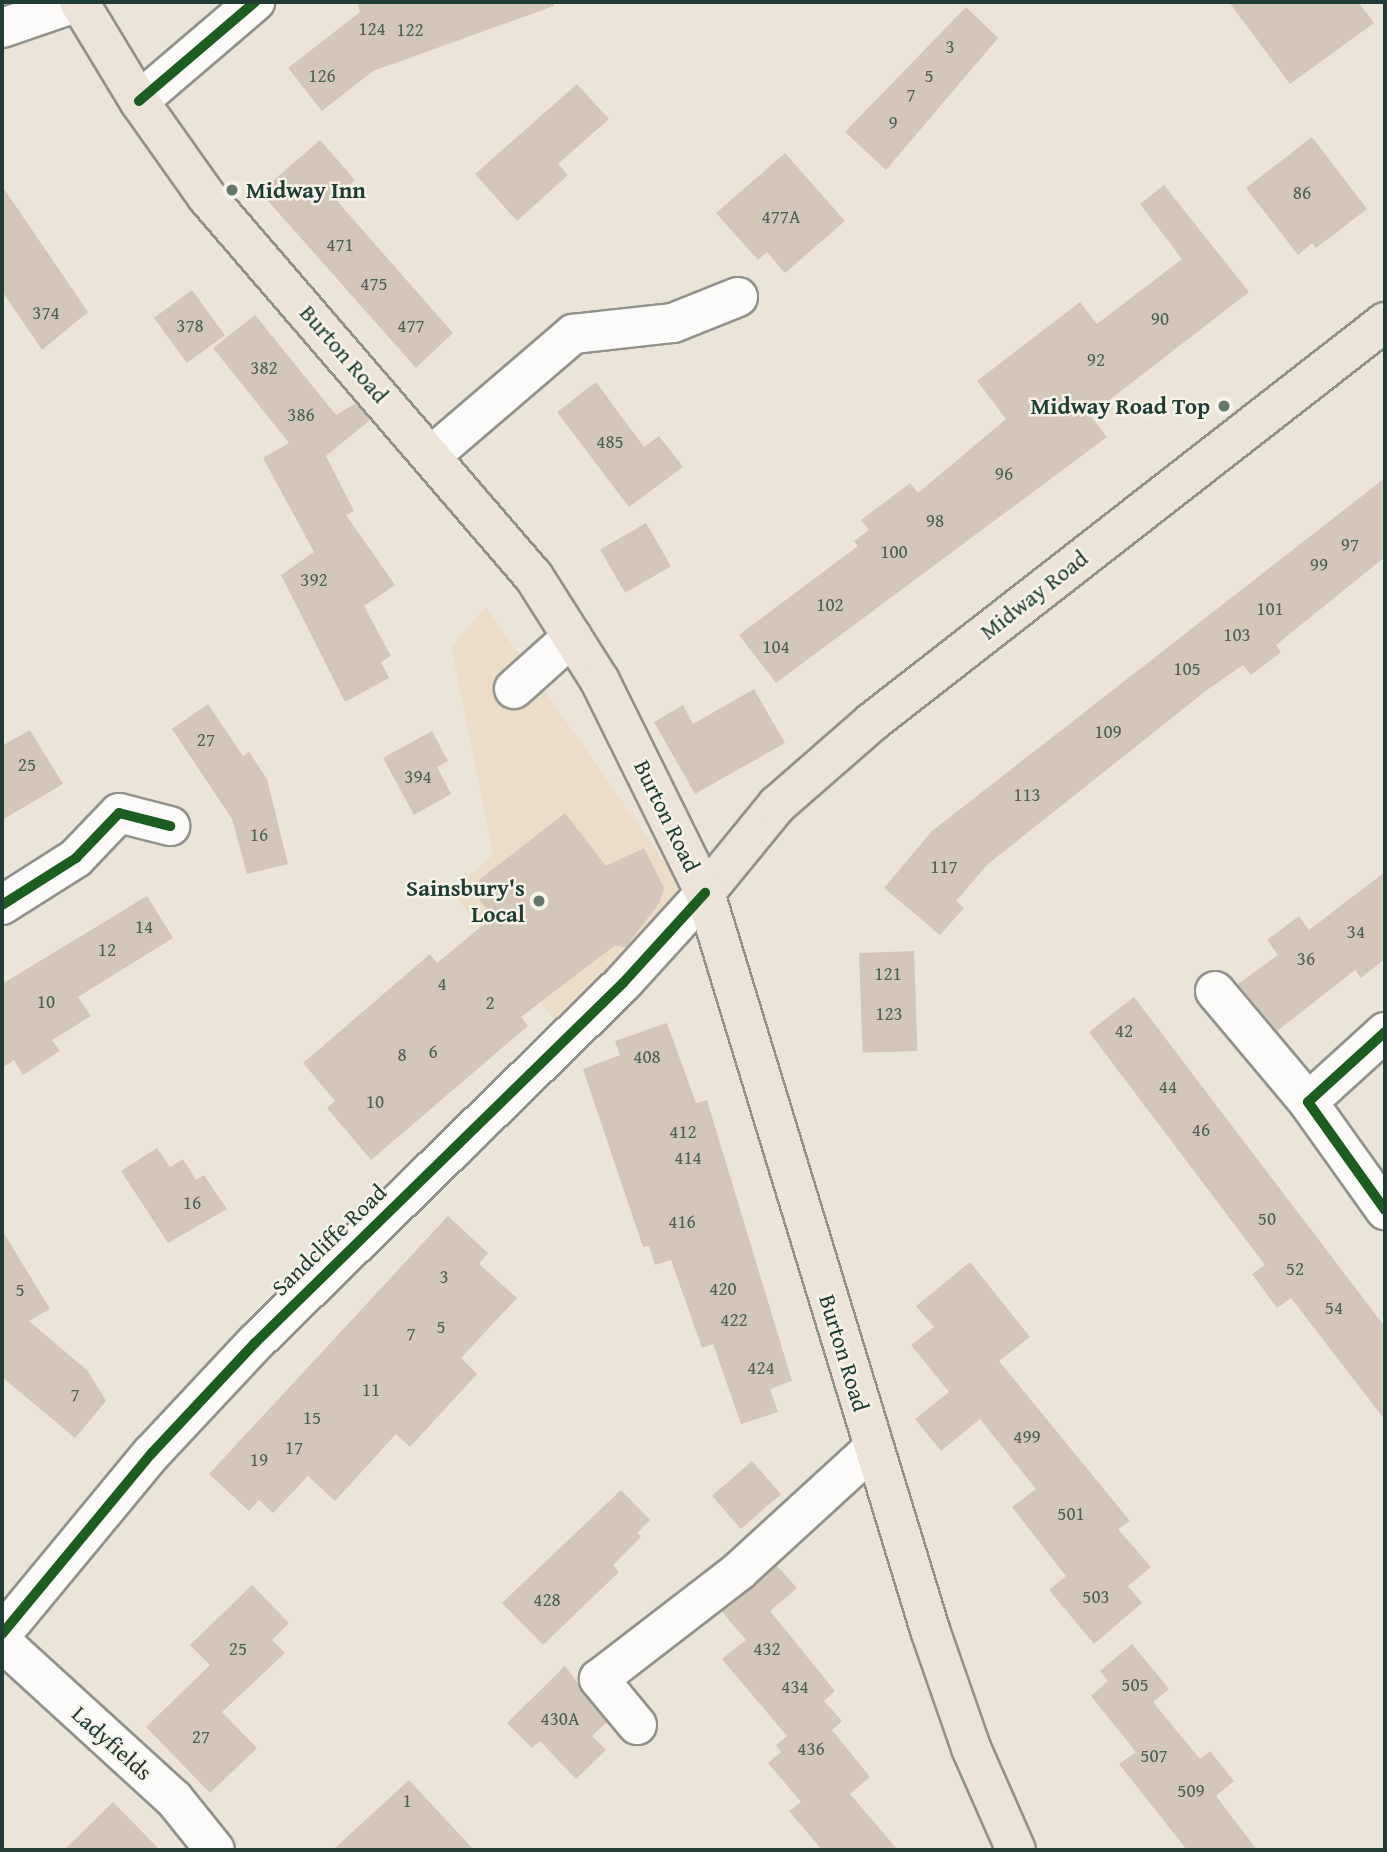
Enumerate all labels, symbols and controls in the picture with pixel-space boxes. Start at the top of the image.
house number: 124 [358,18,386,40]
house number: 122 [396,19,424,41]
house number: 3 [945,36,955,58]
house number: 126 [308,65,336,87]
house number: 5 [924,65,934,87]
house number: 7 [906,84,916,106]
house number: 9 [888,112,898,134]
place label: Midway Inn [246,176,366,204]
marker: Midway Inn [224,182,240,198]
house number: 86 [1293,182,1311,204]
house number: 477A [762,206,800,228]
house number: 471 [326,234,354,256]
house number: 475 [360,273,388,295]
street label: Burton Road [294,299,394,409]
house number: 374 [32,302,60,324]
house number: 90 [1151,308,1169,330]
house number: 378 [176,315,204,337]
house number: 477 [397,315,425,337]
house number: 92 [1087,349,1105,371]
house number: 382 [250,357,278,379]
place label: Midway Road Top [1030,392,1210,420]
marker: Midway Road Top [1216,398,1232,414]
house number: 386 [287,404,315,426]
house number: 485 [596,431,624,453]
house number: 96 [995,463,1013,485]
house number: 98 [926,510,944,532]
house number: 97 [1341,534,1359,556]
house number: 100 [880,541,908,563]
street label: Midway Road [975,544,1093,646]
house number: 99 [1310,554,1328,576]
house number: 392 [300,569,328,591]
house number: 102 [816,594,844,616]
house number: 101 [1256,598,1284,620]
house number: 103 [1223,624,1251,646]
house number: 104 [762,636,790,658]
house number: 105 [1173,658,1201,680]
house number: 109 [1094,721,1122,743]
house number: 27 [197,729,215,751]
house number: 25 [18,754,36,776]
street label: Burton Road [628,756,706,876]
house number: 394 [404,766,432,788]
house number: 113 [1013,784,1041,806]
house number: 16 [250,824,268,846]
house number: 117 [930,856,958,878]
place label: Sainsbury's Local [406,874,525,928]
marker: Sainsbury's Local [531,893,547,909]
house number: 14 [135,916,153,938]
house number: 34 [1347,921,1365,943]
house number: 12 [98,939,116,961]
house number: 36 [1297,948,1315,970]
house number: 121 [874,963,902,985]
house number: 4 [437,973,447,995]
house number: 10 [37,991,55,1013]
house number: 2 [485,992,495,1014]
house number: 123 [875,1003,903,1025]
house number: 42 [1115,1020,1133,1042]
house number: 6 [428,1041,438,1063]
house number: 8 [397,1044,407,1066]
house number: 408 [633,1046,661,1068]
house number: 44 [1159,1076,1177,1098]
house number: 10 [366,1091,384,1113]
house number: 46 [1192,1119,1210,1141]
house number: 412 [669,1121,697,1143]
house number: 414 [674,1147,702,1169]
street label: Sandcliffe Road [266,1178,392,1302]
house number: 16 [183,1192,201,1214]
house number: 50 [1258,1208,1276,1230]
house number: 416 [668,1211,696,1233]
house number: 52 [1286,1258,1304,1280]
house number: 3 [439,1266,449,1288]
house number: 420 [709,1278,737,1300]
house number: 5 [15,1279,25,1301]
street label: Burton Road [813,1291,875,1415]
house number: 54 [1325,1297,1343,1319]
house number: 422 [720,1309,748,1331]
house number: 5 [436,1316,446,1338]
house number: 7 [406,1323,416,1345]
house number: 424 [747,1357,775,1379]
house number: 11 [362,1379,380,1401]
house number: 7 [70,1384,80,1406]
house number: 15 [303,1407,321,1429]
house number: 499 [1013,1426,1041,1448]
house number: 17 [285,1437,303,1459]
house number: 19 [250,1449,268,1471]
house number: 501 [1057,1503,1085,1525]
house number: 503 [1082,1586,1110,1608]
house number: 428 [533,1589,561,1611]
house number: 25 [229,1638,247,1660]
house number: 432 [753,1638,781,1660]
house number: 505 [1121,1674,1149,1696]
house number: 434 [781,1676,809,1698]
street label: Ladyfields [66,1700,158,1786]
house number: 430A [541,1708,579,1730]
house number: 27 [192,1726,210,1748]
house number: 436 [797,1738,825,1760]
house number: 507 [1140,1745,1168,1767]
house number: 509 [1177,1780,1205,1802]
house number: 1 [402,1790,412,1812]

